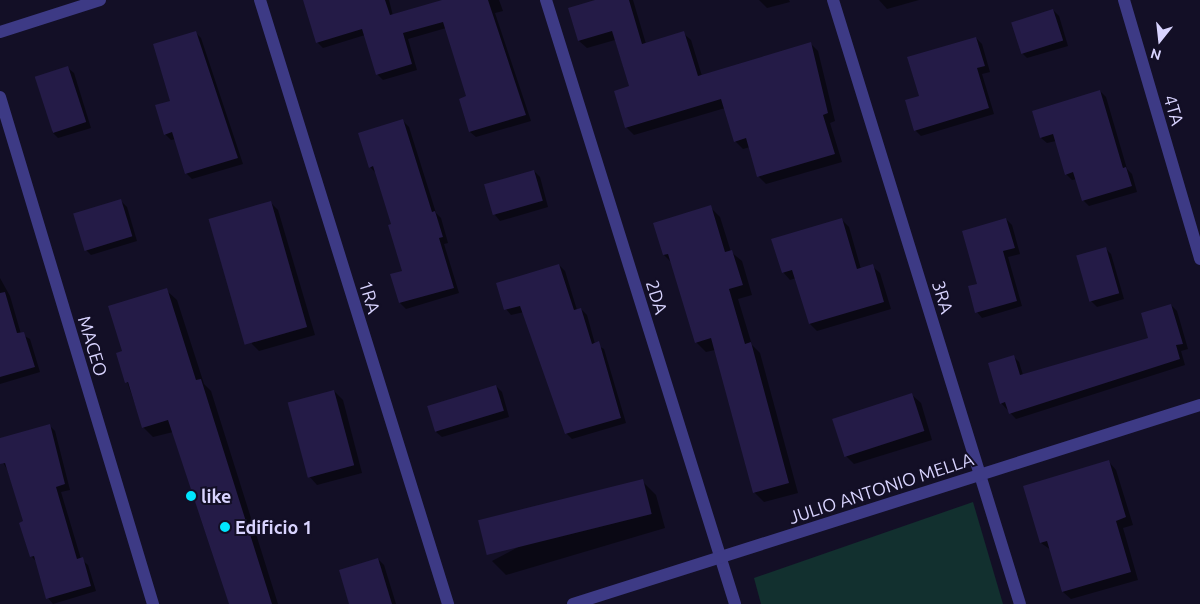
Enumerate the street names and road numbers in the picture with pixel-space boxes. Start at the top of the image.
street label: 4TA [1159,92,1189,128]
street label: 2DA [642,277,672,317]
street label: 1RA [355,278,385,316]
street label: 3RA [928,278,958,316]
street label: MACEO [74,313,112,379]
street label: JULIO ANTONIO MELLA [786,448,976,528]

